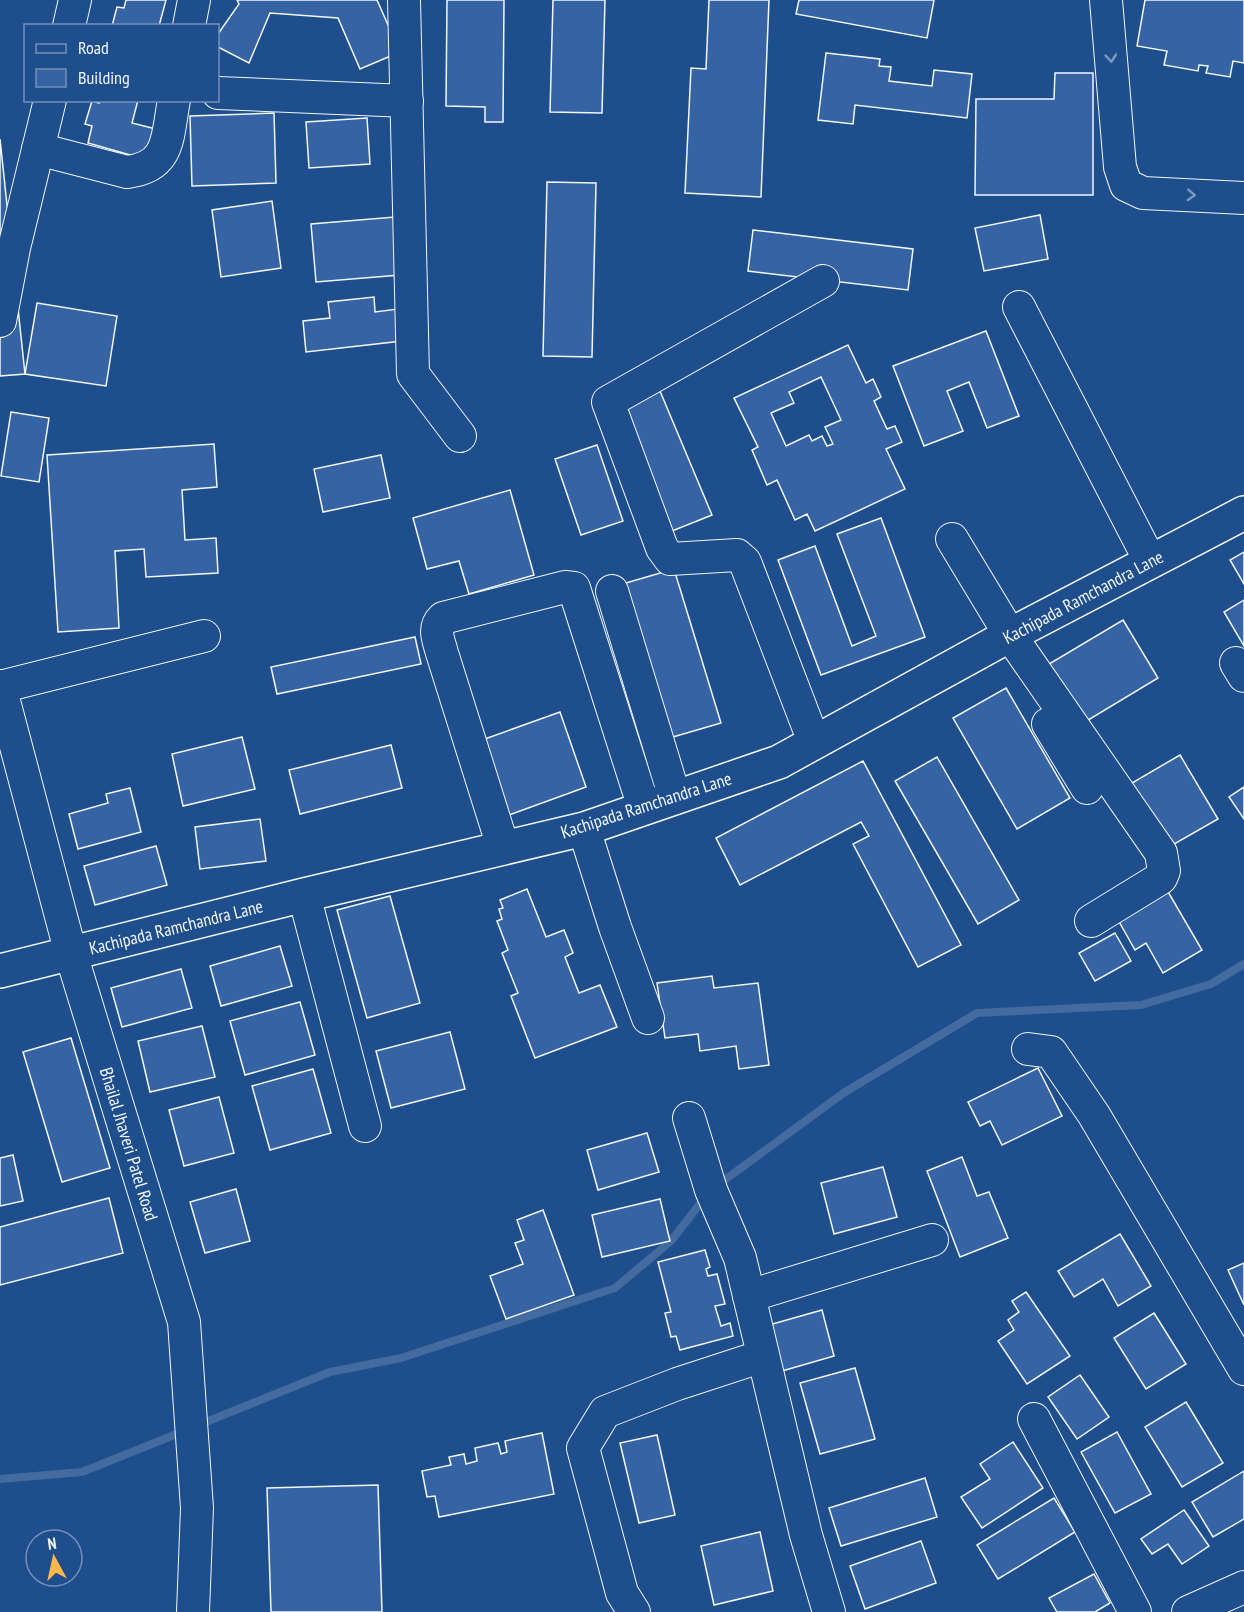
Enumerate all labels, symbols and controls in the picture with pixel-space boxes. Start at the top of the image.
legend [24,24,219,102]
text: Road [78,36,109,59]
one-way arrow [1104,54,1117,63]
text: Building [78,66,130,89]
one-way arrow [1186,189,1195,202]
street label: Kachipada Ramchandra Lane [999,545,1167,649]
street label: Kachipada Ramchandra Lane [558,767,734,843]
street label: Kachipada Ramchandra Lane [87,894,265,960]
street label: Bhailal Jhaveri Patel Road [95,1064,163,1224]
north arrow [24,1528,84,1588]
text: N [46,1533,58,1554]

